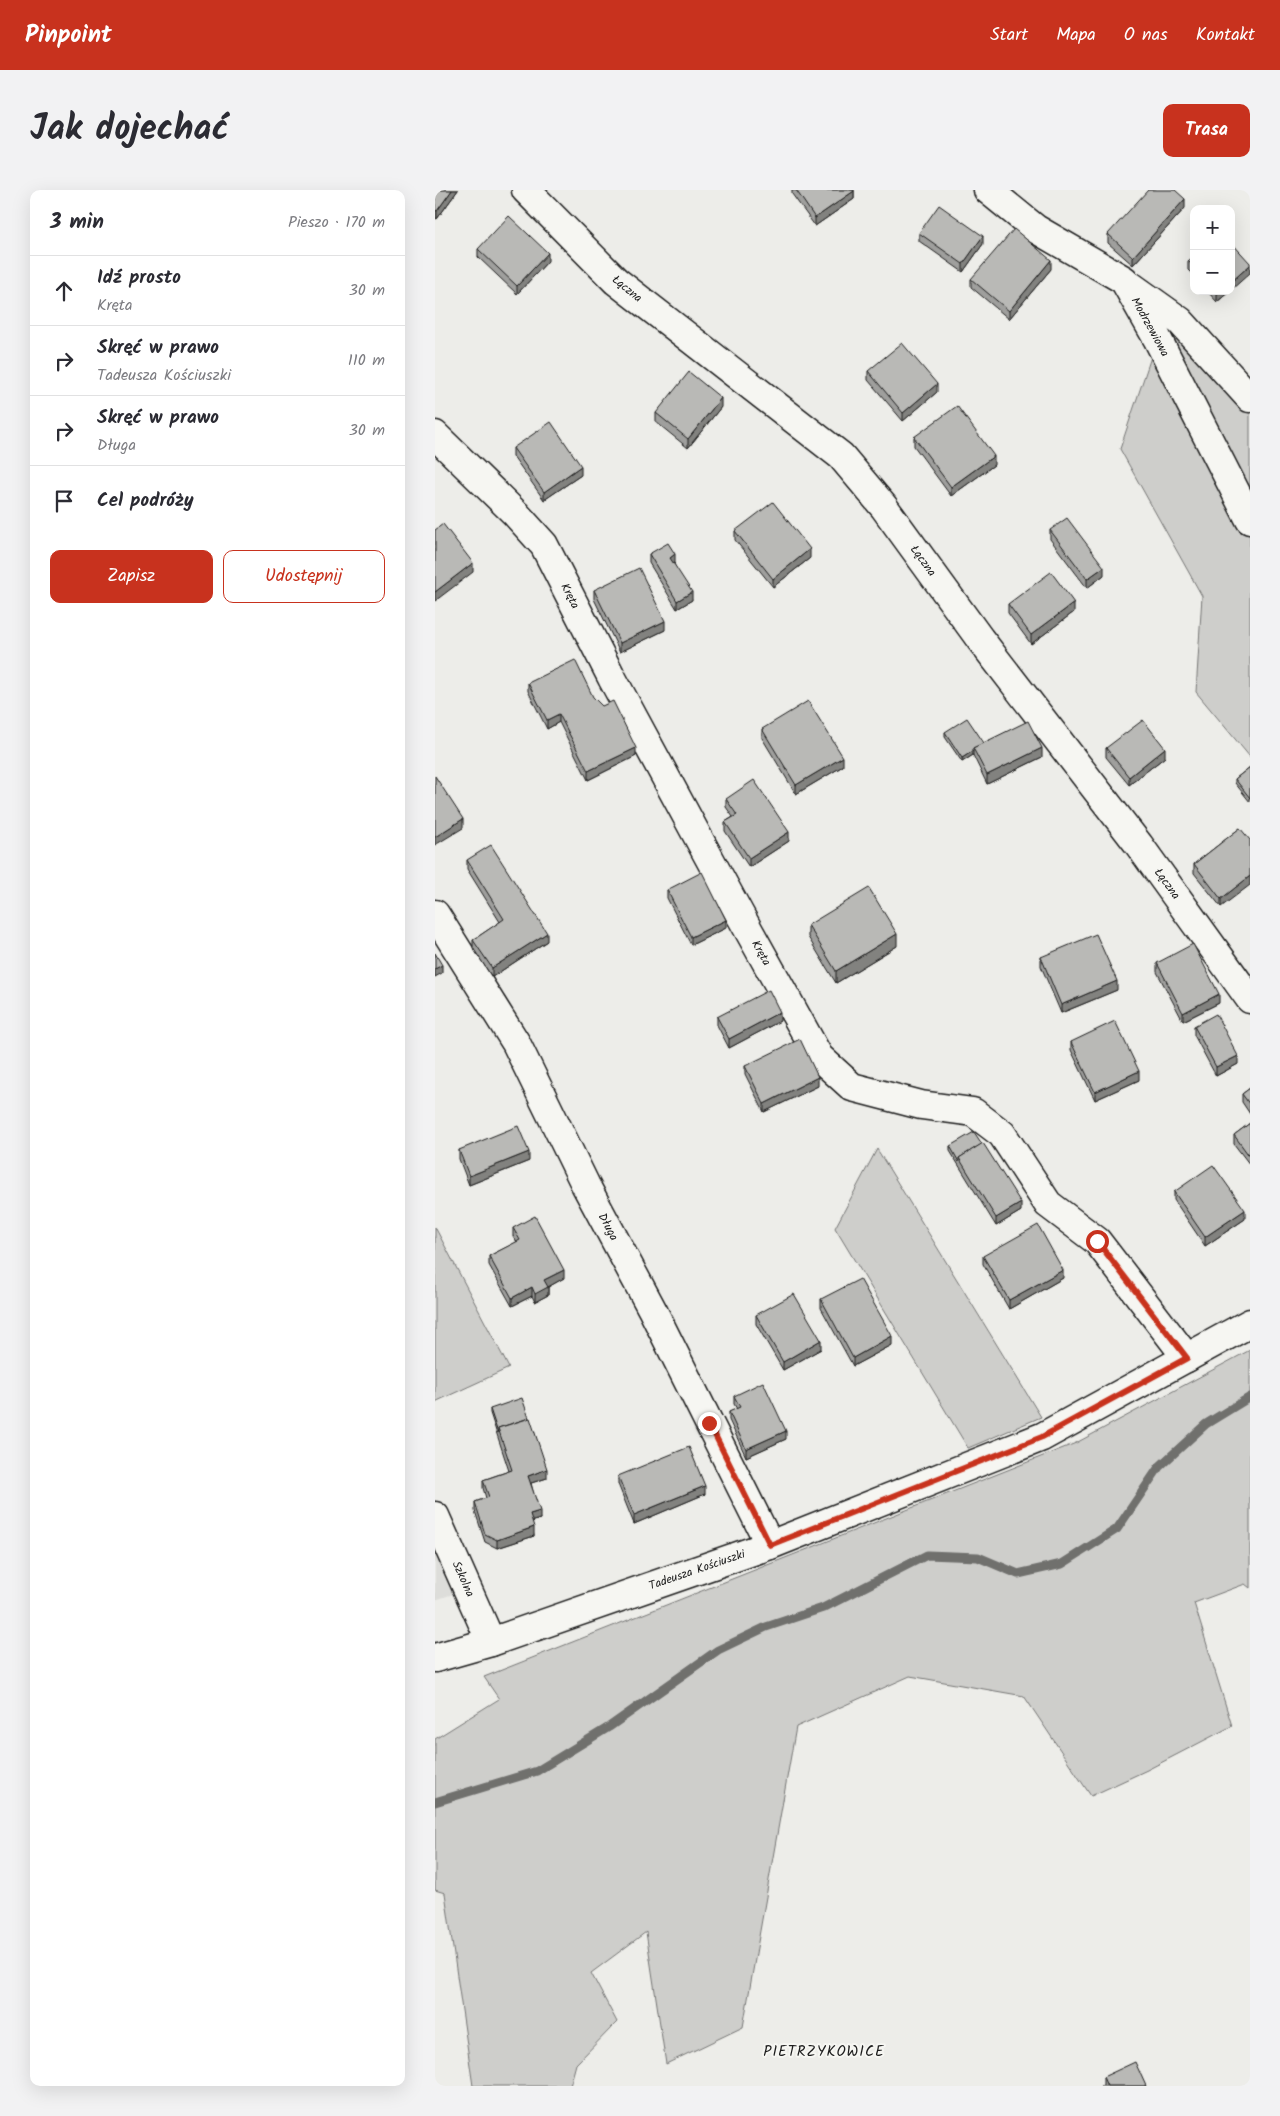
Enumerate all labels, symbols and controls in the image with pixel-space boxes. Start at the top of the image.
text: Pinpoint [25,16,112,55]
text: Start [990,21,1028,50]
text: Mapa [1056,21,1096,50]
text: O nas [1124,21,1168,50]
text: Kontakt [1196,21,1255,50]
text: Jak dojechać [30,102,229,158]
button: Trasa [1163,104,1250,157]
map controls [1190,205,1235,295]
button: + [1190,205,1235,250]
text: 3 min [50,206,104,239]
text: Pieszo · 170 m [288,210,385,235]
button: − [1190,250,1235,295]
text: Idź prosto [97,263,181,293]
street label: Łączna [608,271,647,307]
icon: ahead [50,277,78,305]
text: 30 m [349,278,385,303]
text: Kręta [97,293,132,318]
street label: Modrzewiowa [1126,294,1174,361]
text: Skręć w prawo [97,333,219,363]
icon: right [50,347,78,375]
text: 110 m [348,348,385,373]
text: Tadeusza Kościuszki [97,363,231,388]
text: Skręć w prawo [97,403,219,433]
icon: right [50,417,78,445]
text: 30 m [349,418,385,443]
text: Długa [97,433,136,458]
text: Cel podróży [97,486,194,516]
icon: arrive [50,487,78,515]
street label: Łączna [905,541,941,581]
button: Zapisz [50,550,213,603]
button: Udostępnij [223,550,385,603]
street label: Kręta [555,580,585,612]
street label: Łączna [1149,864,1185,904]
street label: Kręta [746,937,776,970]
street label: Długa [593,1210,623,1245]
route start [1086,1230,1109,1253]
route end [698,1412,721,1435]
street label: Tadeusza Kościuszki [646,1544,749,1595]
street label: Szkolna [447,1558,479,1600]
district label: PIETRZYKOWICE [763,2040,885,2064]

